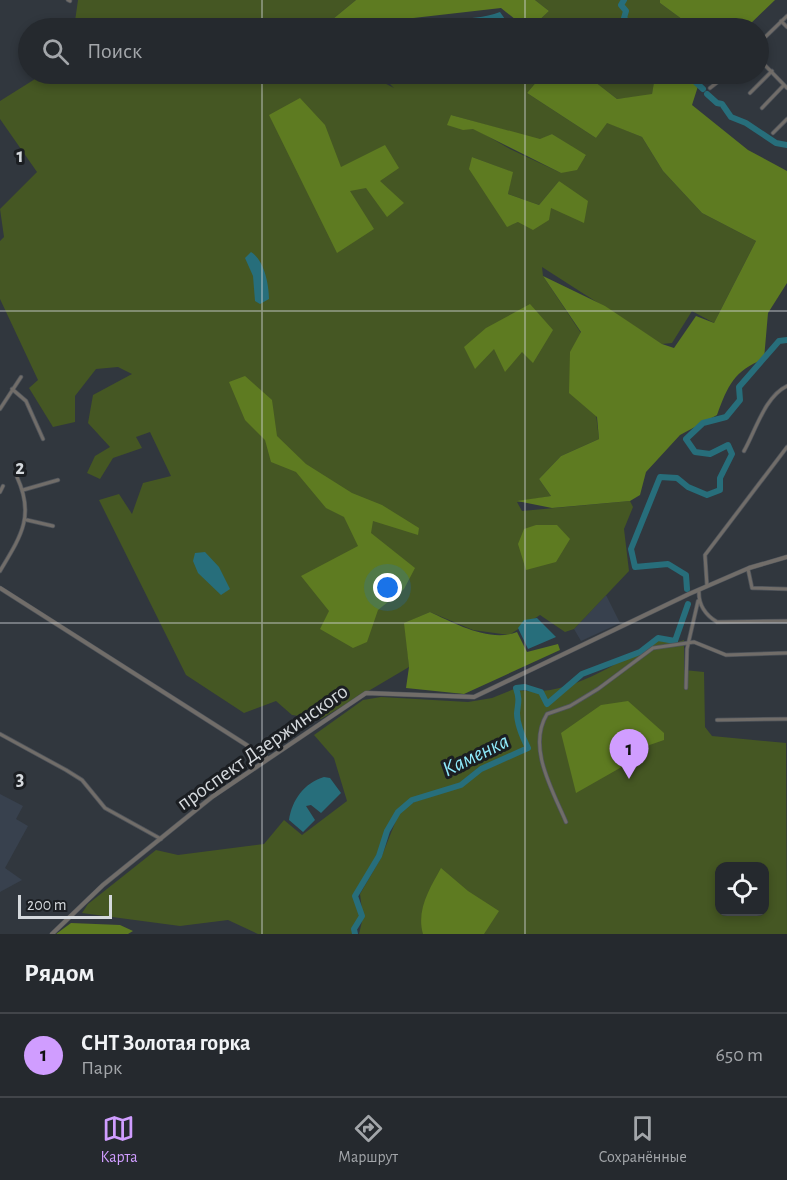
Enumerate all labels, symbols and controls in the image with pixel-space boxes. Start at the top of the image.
search box [18,18,769,84]
icon: search [39,35,72,68]
text: Поиск [87,40,142,62]
text: 1 [16,146,24,166]
text: 2 [15,458,25,478]
your location [373,573,402,602]
street label: проспект Дзержинского [173,680,352,814]
water label: Каменка [439,729,512,780]
pin: 1 [610,730,648,779]
text: 3 [16,769,24,789]
map controls [715,862,769,916]
button: locate [715,862,769,916]
scale bar [18,892,112,920]
text: 200 m [27,897,67,913]
text: Рядом [24,960,95,986]
text: СНТ Золотая горка [81,1032,250,1054]
text: 1 [40,1045,47,1065]
text: 650 m [715,1045,763,1065]
text: Парк [81,1058,122,1078]
tab: Карта [100,1112,138,1167]
tab: Маршрут [338,1112,398,1167]
tab: Сохранённые [598,1112,687,1167]

